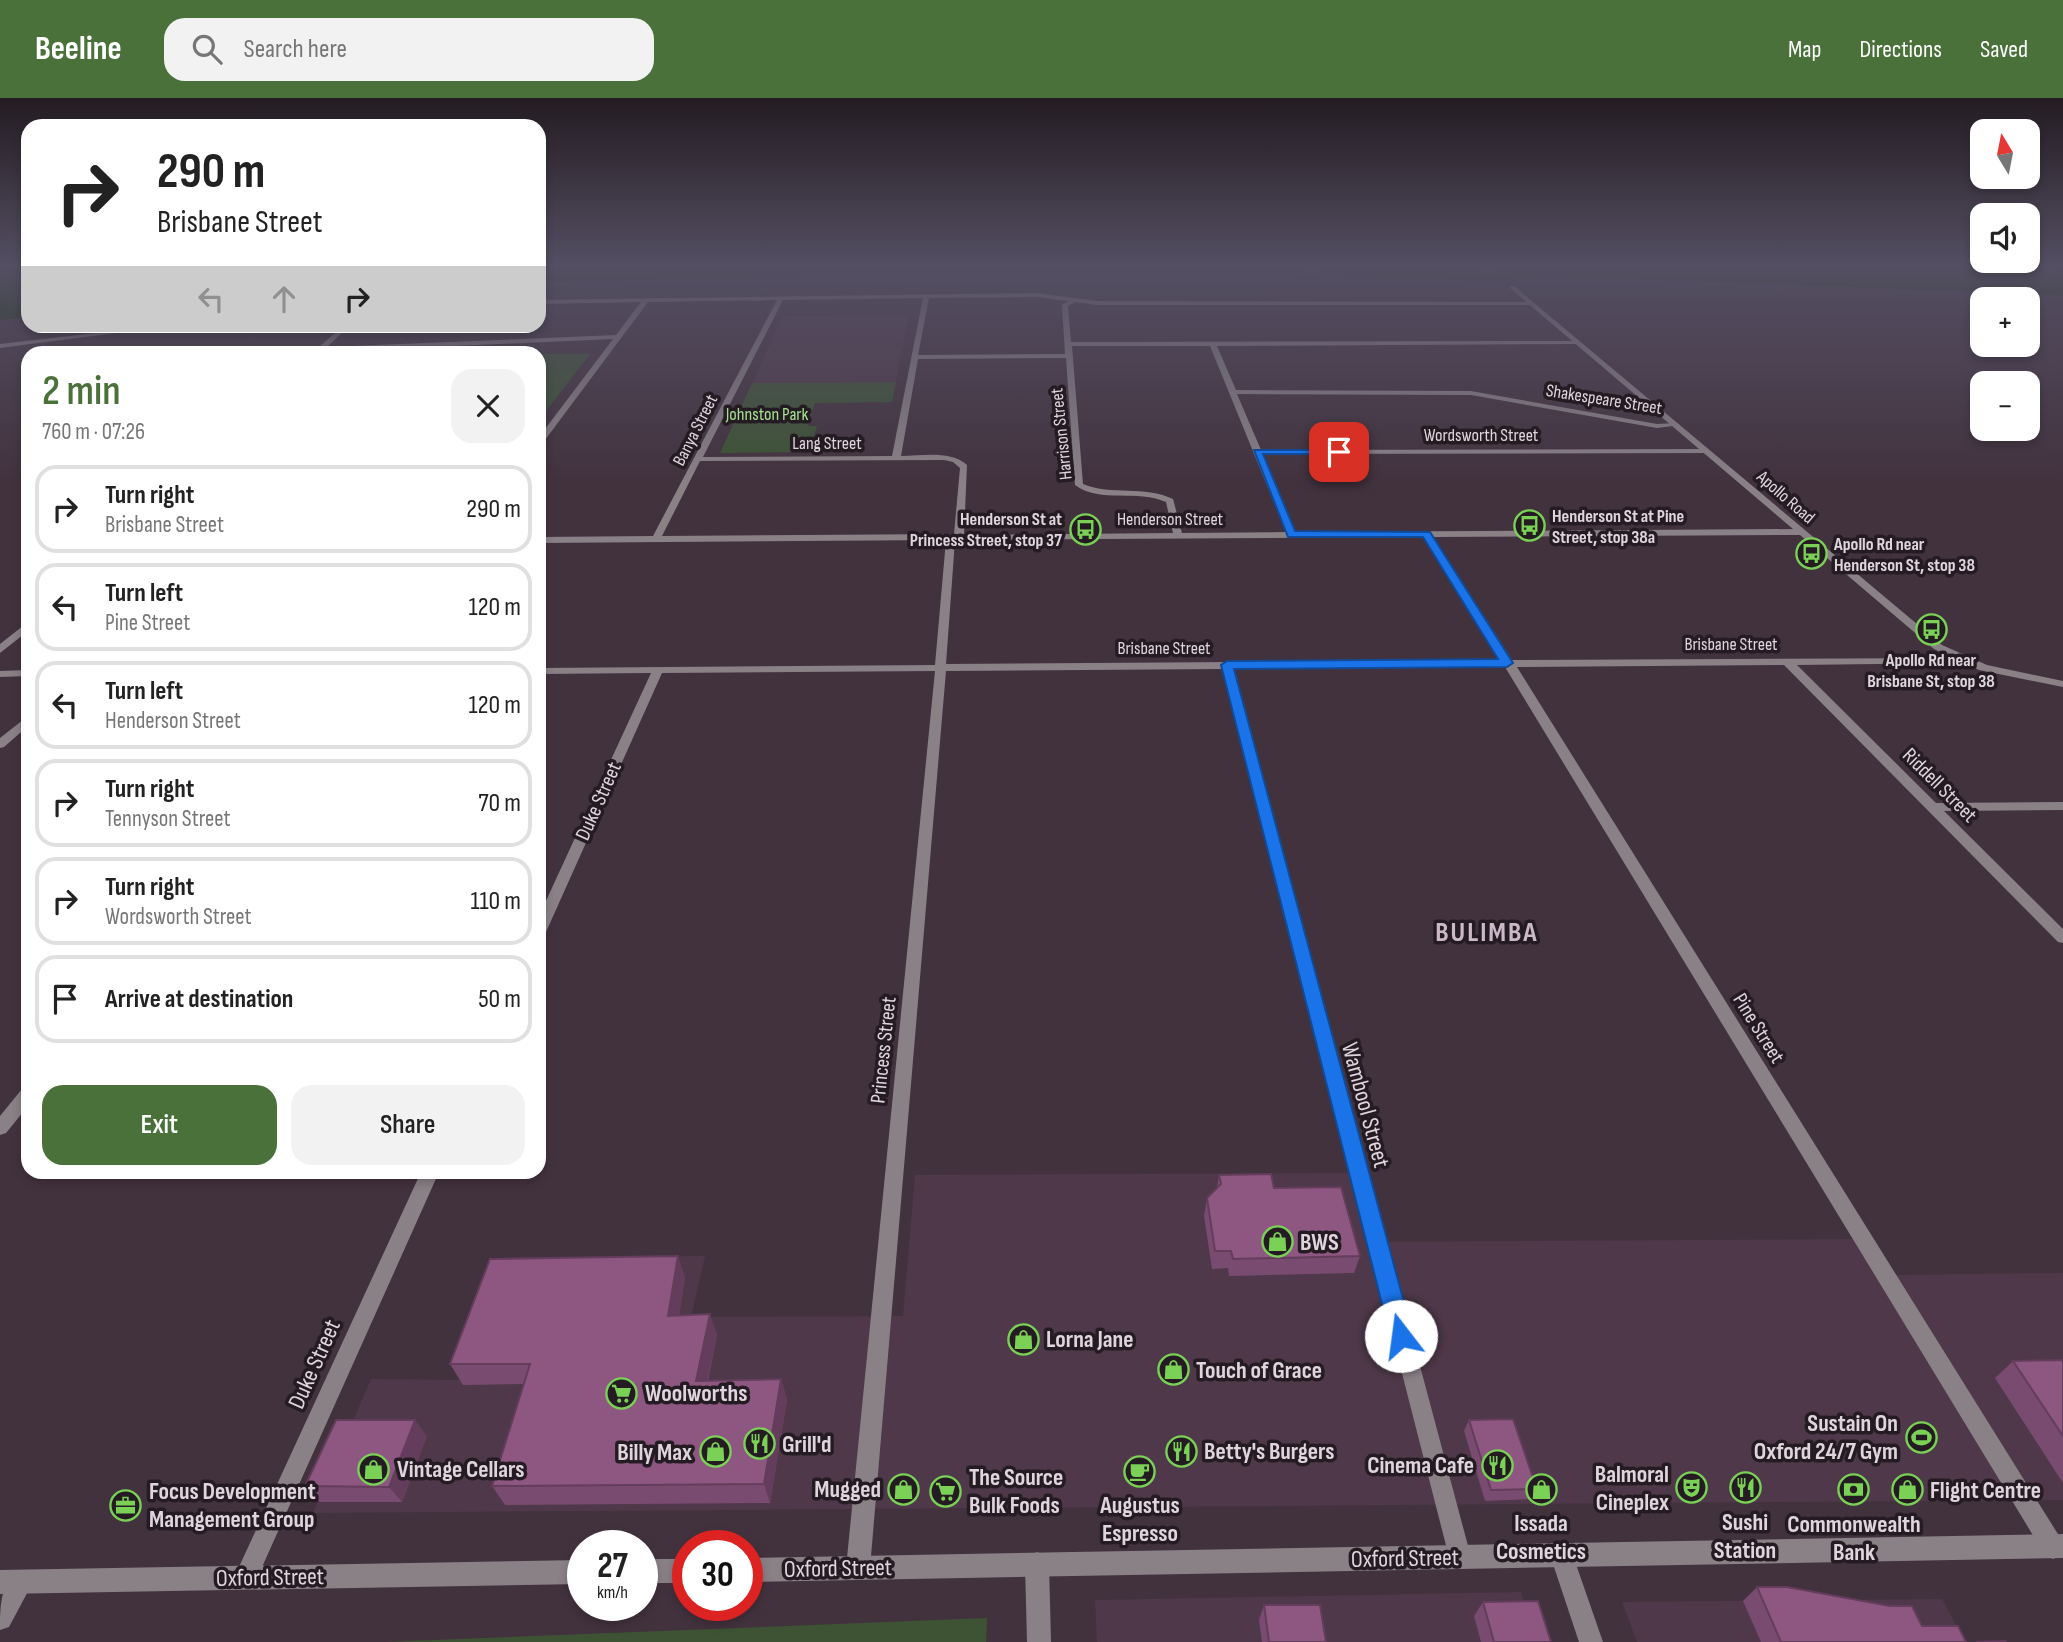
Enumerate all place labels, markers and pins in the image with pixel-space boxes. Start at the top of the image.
pin [1309,422,1369,482]
place label: Henderson St at Pine Street, stop 38a [1552,506,1684,548]
place label: Henderson St at Princess Street, stop 37 [910,509,1062,551]
bus stop icon: Henderson St at Pine Street, stop 38a [1512,509,1546,543]
bus stop icon: Henderson St at Princess Street, stop 37 [1068,512,1102,546]
place label: Apollo Rd near Henderson St, stop 38 [1833,534,1975,576]
bus stop icon: Apollo Rd near Henderson St, stop 38 [1794,537,1828,571]
bus stop icon: Apollo Rd near Brisbane St, stop 38 [1914,612,1948,646]
place label: Apollo Rd near Brisbane St, stop 38 [1867,650,1995,692]
shop icon: BWS [1260,1225,1294,1259]
place label: BWS [1300,1228,1339,1257]
shop icon: Lorna Jane [1006,1322,1040,1356]
place label: Lorna Jane [1046,1325,1134,1354]
shop icon: Touch of Grace [1156,1353,1190,1387]
place label: Touch of Grace [1196,1356,1322,1385]
supermarket icon: Woolworths [605,1376,639,1410]
place label: Woolworths [645,1379,747,1408]
place label: Sustain On Oxford 24/7 Gym [1754,1409,1898,1466]
sports icon: Sustain On Oxford 24/7 Gym [1904,1420,1938,1454]
restaurant icon: Grill'd [742,1427,776,1461]
place label: Grill'd [782,1430,831,1459]
restaurant icon: Betty's Burgers [1164,1434,1198,1468]
shop icon: Billy Max [698,1435,732,1469]
place label: Betty's Burgers [1204,1437,1334,1466]
place label: Billy Max [617,1438,692,1467]
restaurant icon: Cinema Cafe [1480,1448,1514,1482]
place label: Cinema Cafe [1367,1451,1474,1480]
shop icon: Vintage Cellars [357,1452,391,1486]
cafe icon: Augustus Espresso [1123,1454,1157,1488]
place label: Vintage Cellars [397,1455,525,1484]
place label: Balmoral Cineplex [1595,1460,1669,1517]
place label: The Source Bulk Foods [969,1463,1063,1520]
theatre icon: Balmoral Cineplex [1675,1471,1709,1505]
restaurant icon: Sushi Station [1728,1471,1762,1505]
shop icon: Mugged [887,1472,921,1506]
shop icon: Issada Cosmetics [1524,1472,1558,1506]
bank icon: Commonwealth Bank [1837,1473,1871,1507]
shop icon: Flight Centre [1890,1473,1924,1507]
supermarket icon: The Source Bulk Foods [929,1474,963,1508]
place label: Mugged [814,1475,881,1504]
place label: Flight Centre [1930,1476,2041,1505]
place label: Focus Development Management Group [149,1477,316,1534]
office icon: Focus Development Management Group [109,1488,143,1522]
place label: Augustus Espresso [1099,1491,1180,1548]
place label: Sushi Station [1714,1508,1776,1565]
place label: Issada Cosmetics [1496,1509,1586,1566]
place label: Commonwealth Bank [1787,1510,1921,1567]

